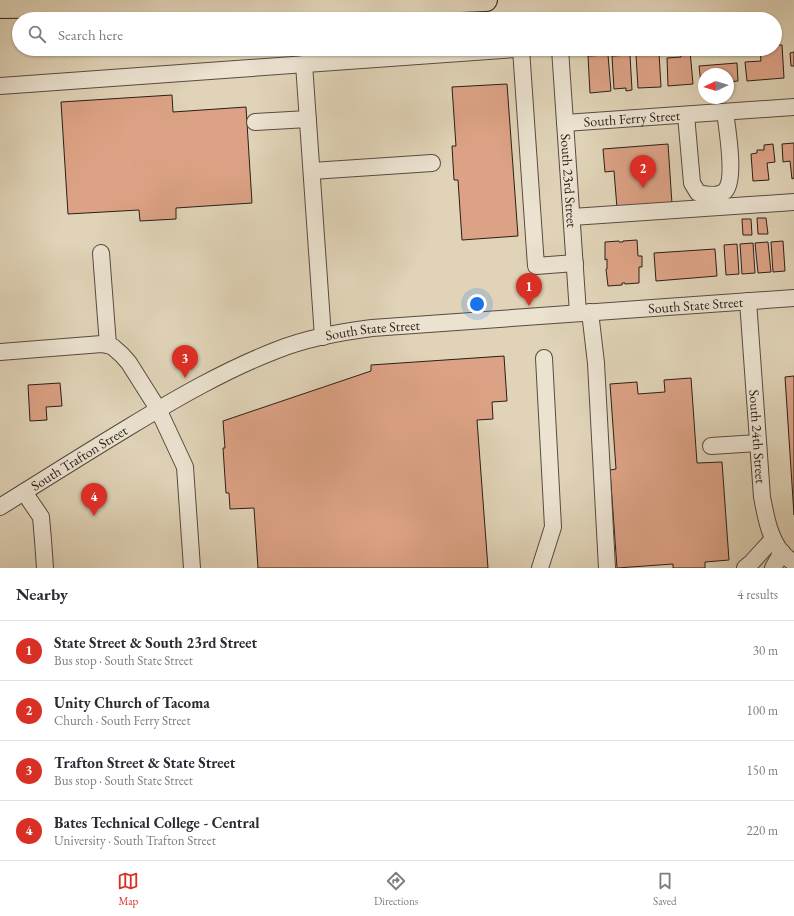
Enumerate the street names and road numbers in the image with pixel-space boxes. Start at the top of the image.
street label: South Ferry Street [583,106,681,131]
street label: South 23rd Street [557,133,581,229]
street label: South State Street [647,293,744,317]
street label: South State Street [324,316,421,344]
street label: South 24th Street [745,389,770,485]
street label: South Trafton Street [27,421,131,495]

